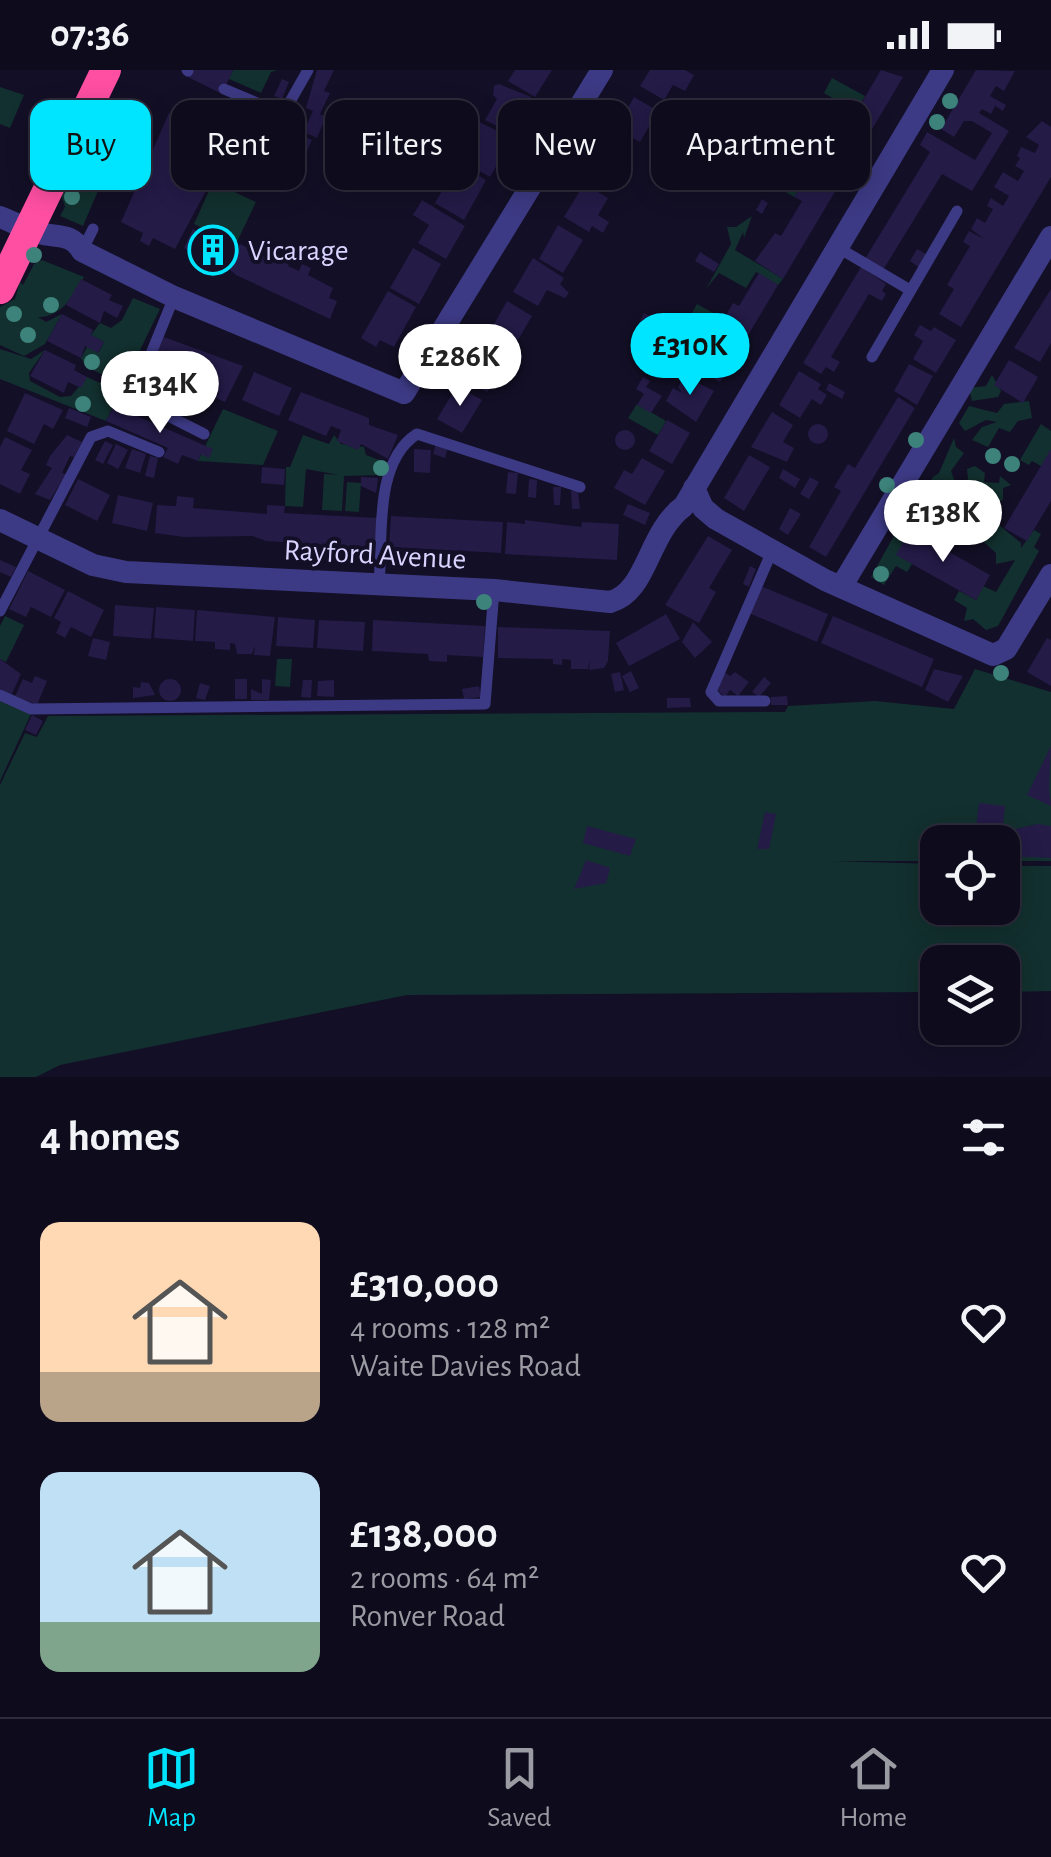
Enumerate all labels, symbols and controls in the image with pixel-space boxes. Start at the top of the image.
text: 07:36 [50,16,130,54]
chip: Buy [30,100,151,190]
chip: Rent [171,100,305,190]
chip: Filters [325,100,478,190]
chip: New [498,100,631,190]
chip: Apartment [651,100,870,190]
building icon: Vicarage [187,224,239,276]
place label: Vicarage [248,236,349,266]
pin: £310K [620,313,760,398]
pin: £286K [390,324,530,409]
text: £310K [653,329,727,361]
text: £286K [420,340,500,372]
pin: £134K [90,351,230,436]
text: £134K [123,367,197,399]
pin: £138K [873,480,1013,565]
text: £138K [906,496,980,528]
street label: Rayford Avenue [283,535,467,575]
map controls [920,825,1020,1045]
button: locate [920,825,1020,925]
button: layers [920,945,1020,1045]
icon: filters [956,1110,1011,1165]
text: 4 homes [40,1116,180,1158]
icon: home [120,1262,240,1382]
text: £310,000 [350,1263,499,1305]
icon: heart [956,1295,1011,1350]
text: 4 rooms · 128 m² [350,1312,550,1344]
text: Waite Davies Road [350,1350,581,1382]
icon: home [120,1512,240,1632]
text: £138,000 [350,1513,498,1555]
icon: heart [956,1545,1011,1600]
text: 2 rooms · 64 m² [350,1562,539,1594]
text: Ronver Road [350,1600,505,1632]
tab: Map [144,1741,199,1835]
tab: Saved [487,1741,551,1835]
tab: Home [840,1741,907,1835]

